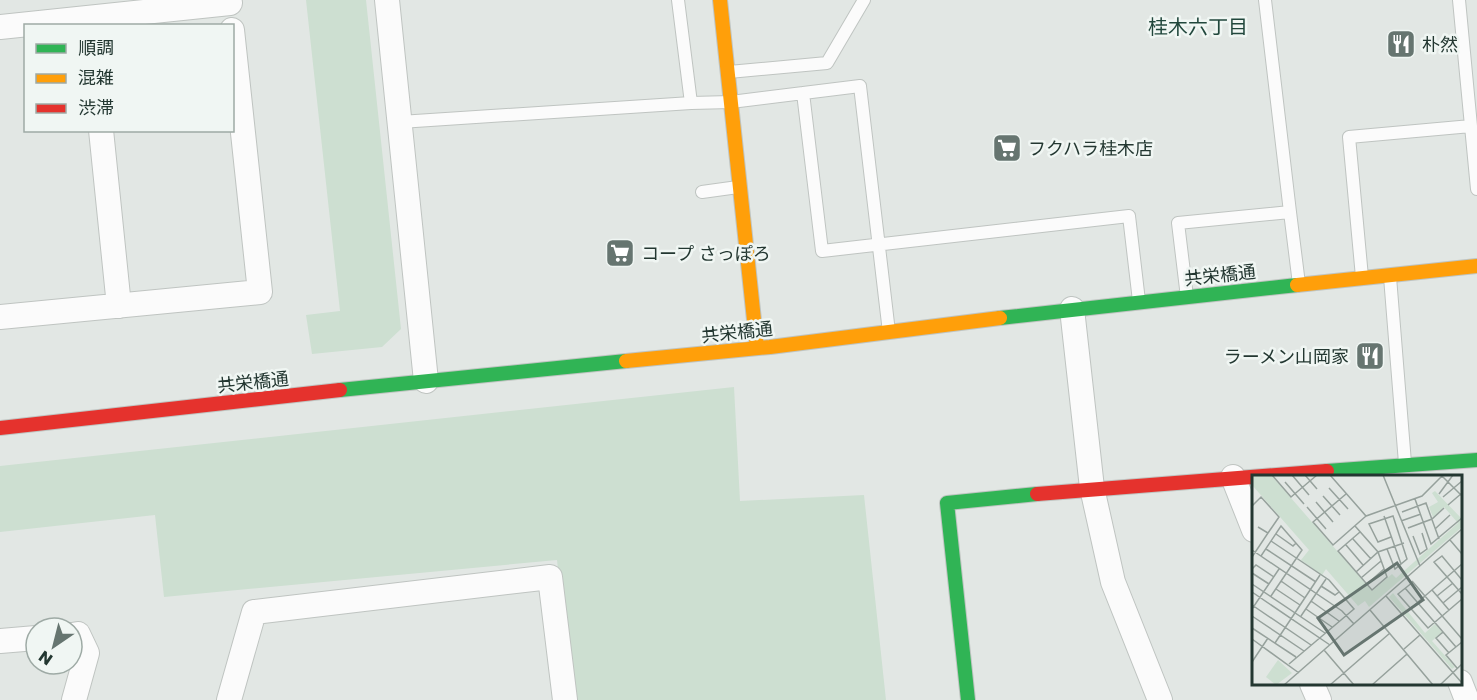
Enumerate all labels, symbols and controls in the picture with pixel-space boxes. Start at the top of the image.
district label: 桂木六丁目 [1148,13,1248,41]
legend [24,24,234,132]
restaurant icon: 朴然 [1385,28,1417,60]
place label: 朴然 [1422,32,1458,57]
text: 順調 [78,35,114,60]
text: 混雑 [78,65,114,90]
text: 渋滞 [78,95,114,120]
supermarket icon: フクハラ桂木店 [991,132,1023,164]
place label: フクハラ桂木店 [1028,136,1153,161]
supermarket icon: コープ さっぽろ [604,237,636,269]
place label: コープ さっぽろ [641,241,771,266]
street label: 共栄橋通 [1183,259,1257,291]
street label: 共栄橋通 [700,316,774,348]
restaurant icon: ラーメン山岡家 [1354,340,1386,372]
place label: ラーメン山岡家 [1224,344,1349,369]
street label: 共栄橋通 [216,366,290,398]
inset map [1252,475,1462,685]
north arrow [24,616,84,676]
text: N [34,645,57,671]

